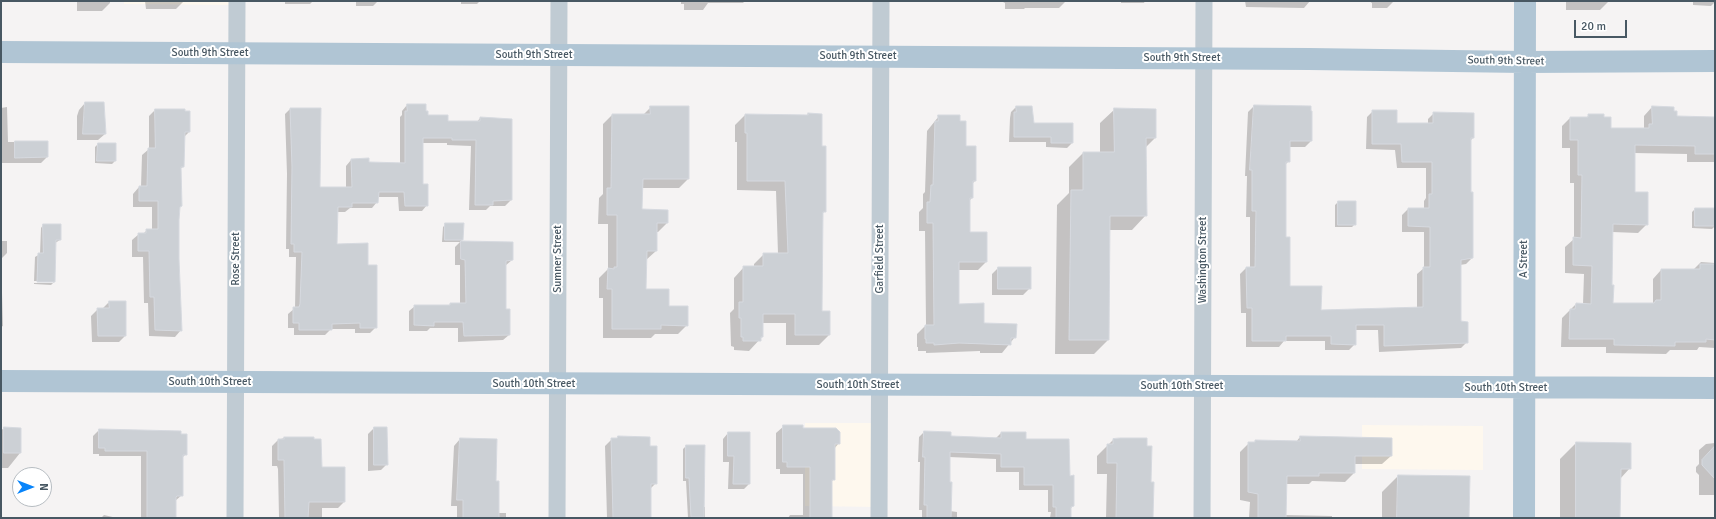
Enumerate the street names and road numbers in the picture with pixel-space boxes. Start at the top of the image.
street label: South 9th Street [172,46,248,60]
street label: South 9th Street [496,48,572,62]
street label: South 9th Street [820,49,896,63]
street label: South 9th Street [1144,51,1220,65]
street label: South 9th Street [1467,54,1545,68]
street label: Washington Street [1196,217,1210,303]
street label: Sumner Street [551,225,565,293]
street label: Garfield Street [873,225,887,293]
street label: Rose Street [229,232,243,286]
street label: A Street [1517,240,1531,278]
street label: South 10th Street [169,375,251,389]
street label: South 10th Street [493,377,575,391]
street label: South 10th Street [817,378,899,392]
street label: South 10th Street [1141,379,1223,393]
street label: South 10th Street [1465,381,1547,395]

